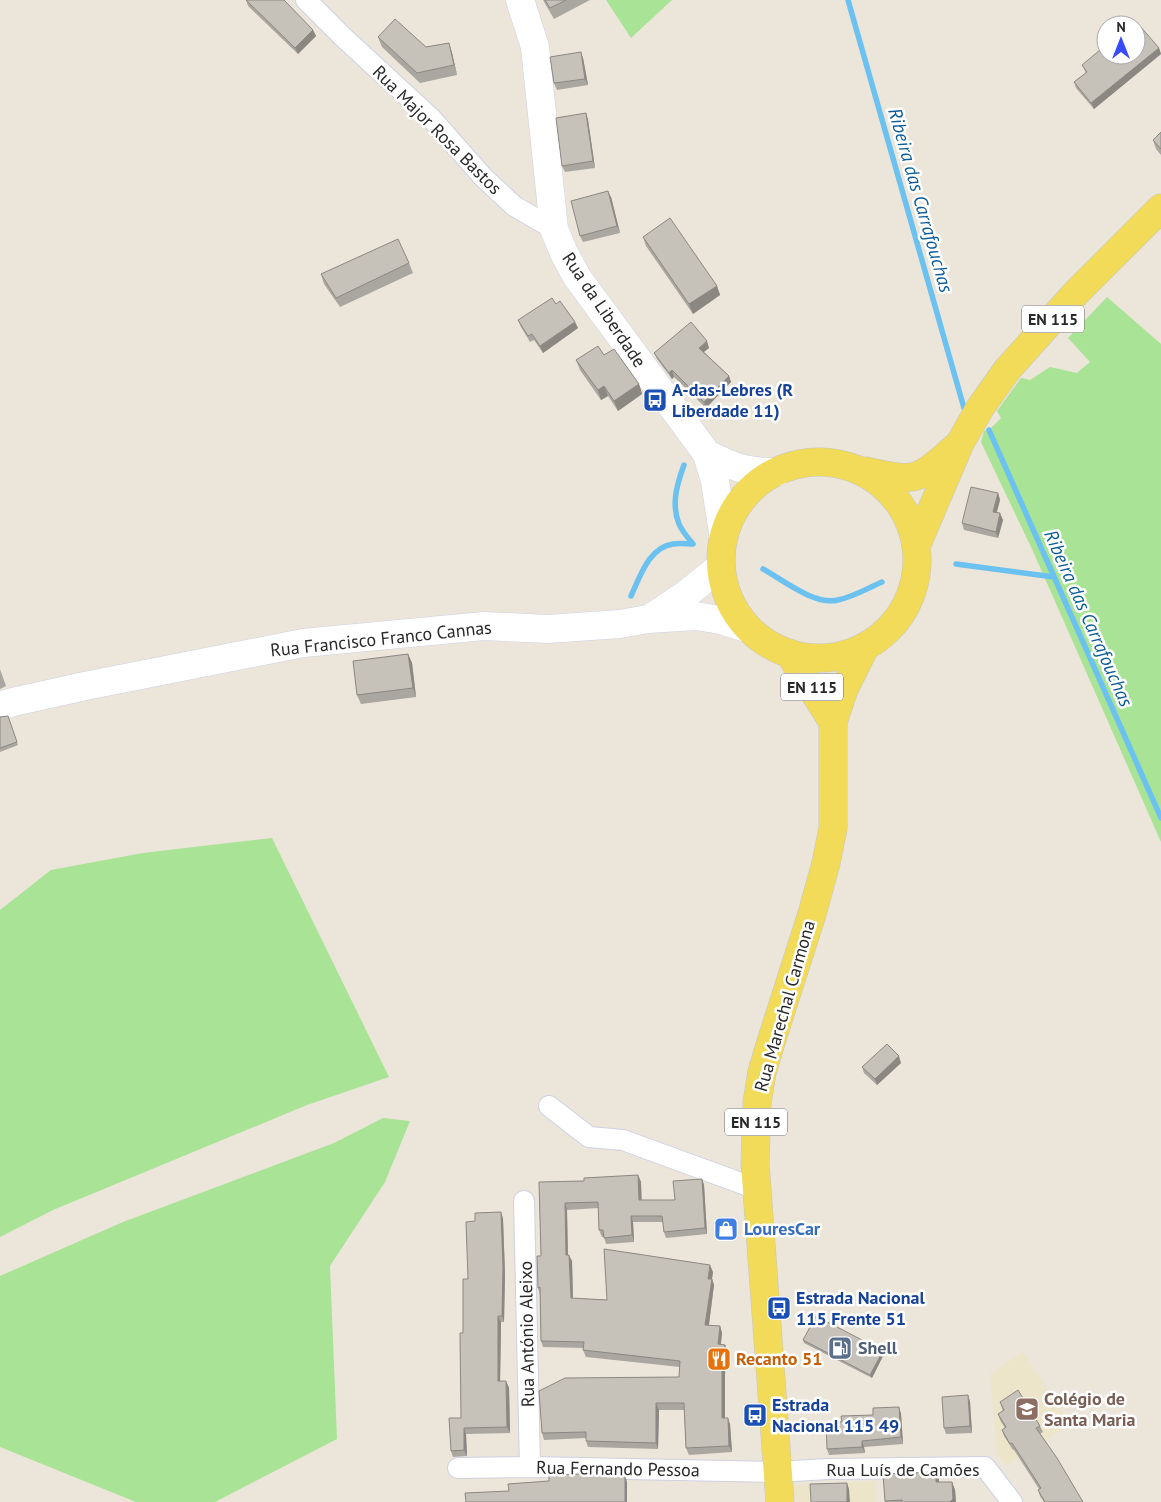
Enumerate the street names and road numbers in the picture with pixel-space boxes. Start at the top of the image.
street label: Rua Major Rosa Bastos [368,60,507,199]
street label: Rua da Liberdade [557,248,651,372]
road number: EN 115 [1022,306,1084,332]
street label: Rua Francisco Franco Cannas [269,615,493,662]
road number: EN 115 [781,674,843,700]
street label: Rua Marechal Carmona [749,918,820,1094]
road number: EN 115 [725,1108,787,1136]
street label: Rua António Aleixo [514,1261,539,1407]
street label: Rua Fernando Pessoa [536,1456,700,1481]
street label: Rua Luís de Camões [826,1458,980,1481]

